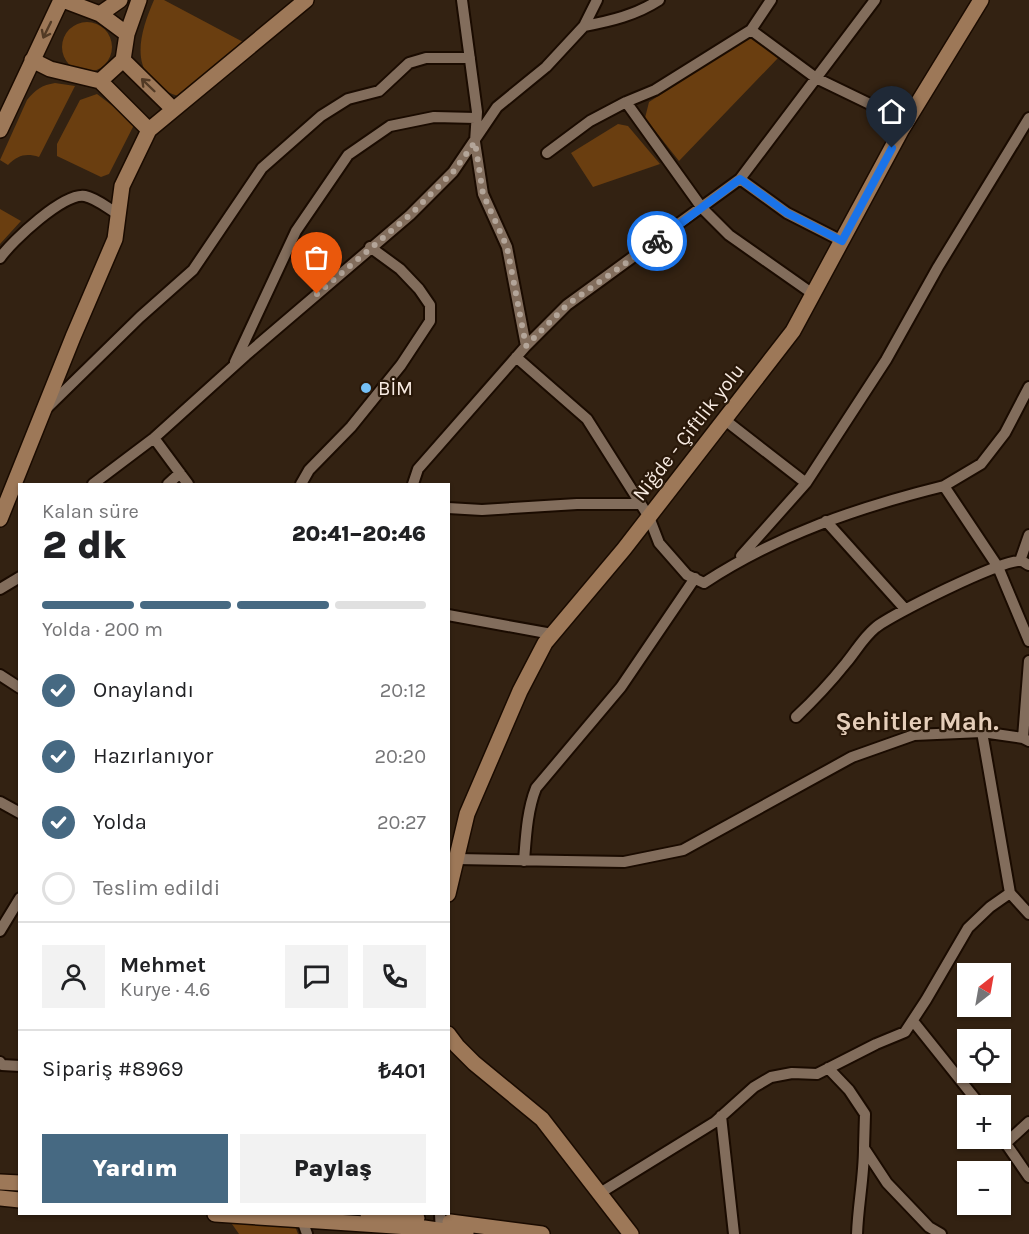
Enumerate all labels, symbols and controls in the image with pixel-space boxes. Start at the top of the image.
one-way arrow [40,21,52,39]
one-way arrow [140,77,155,92]
pin [866,86,917,148]
icon: home [875,95,908,128]
courier [627,211,687,271]
icon: bike [641,225,674,258]
pin [291,232,342,294]
icon: bag [300,241,333,274]
street label: Niğde - Çiftlik yolu [628,359,749,505]
place label: BİM [378,377,413,400]
marker: BİM [359,381,373,395]
text: Kalan süre [42,500,139,523]
text: 20:41–20:46 [292,521,426,547]
text: 2 dk [42,522,126,568]
text: Yolda · 200 m [42,618,163,641]
icon: check [42,674,75,707]
text: Onaylandı [93,677,194,703]
text: 20:12 [380,679,426,702]
district label: Şehitler Mah. [835,706,999,737]
icon: check [42,740,75,773]
text: Hazırlanıyor [93,743,213,769]
text: 20:20 [374,745,426,768]
icon: check [42,806,75,839]
text: Yolda [93,809,147,835]
text: 20:27 [377,811,426,834]
text: Teslim edildi [93,875,220,901]
button: person [42,945,105,1008]
button: chat [285,945,348,1008]
button: phone [363,945,426,1008]
text: Mehmet [120,952,206,978]
north arrow [957,963,1011,1017]
map controls [957,963,1011,1215]
text: Kurye · 4.6 [120,978,210,1001]
button: locate [957,1029,1011,1083]
text: Sipariş #8969 [42,1056,184,1082]
text: ₺401 [379,1058,426,1084]
button: + [957,1095,1011,1149]
button: Yardım [42,1134,228,1203]
button: Paylaş [240,1134,426,1203]
button: − [957,1161,1011,1215]

